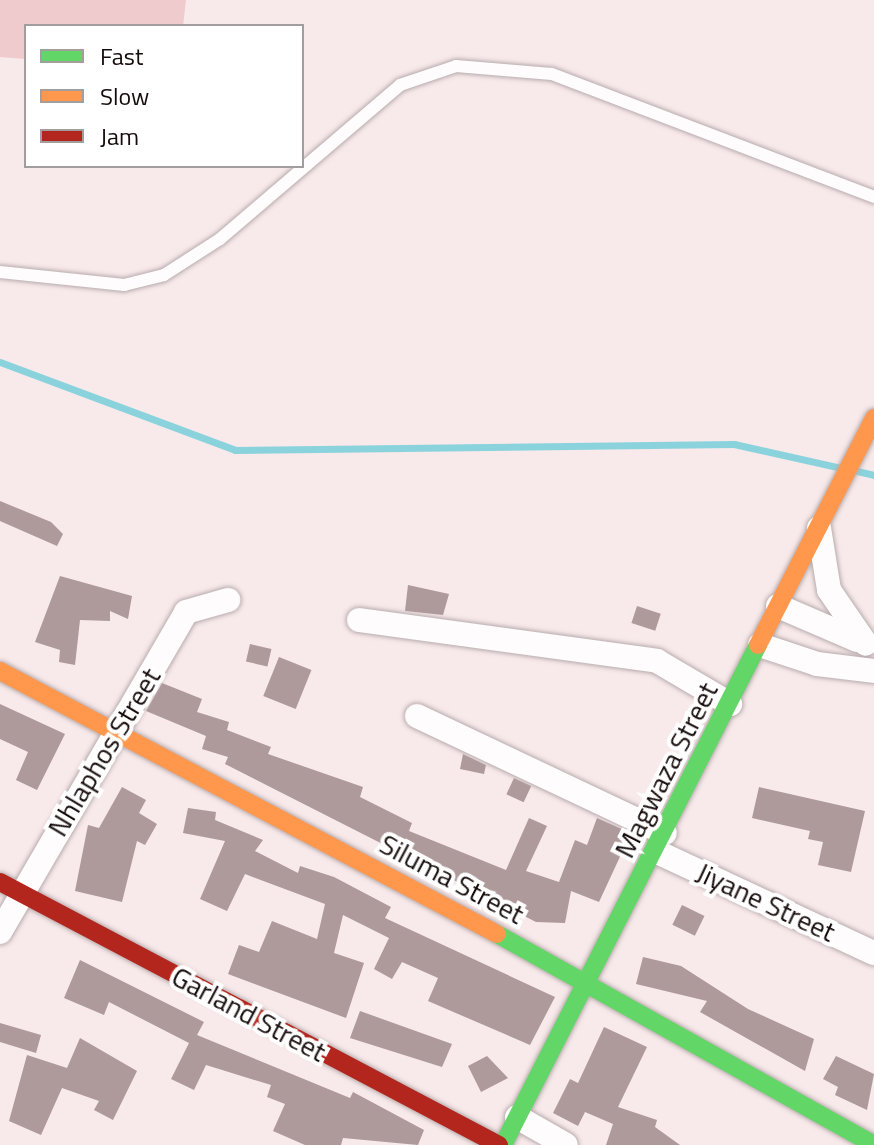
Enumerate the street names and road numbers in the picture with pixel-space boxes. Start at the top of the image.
street label: Nhlaphos Street [41,662,167,842]
street label: Magwaza Street [607,677,725,863]
street label: Siluma Street [374,827,530,931]
street label: Jiyane Street [691,855,841,949]
street label: Garland Street [166,959,332,1069]

